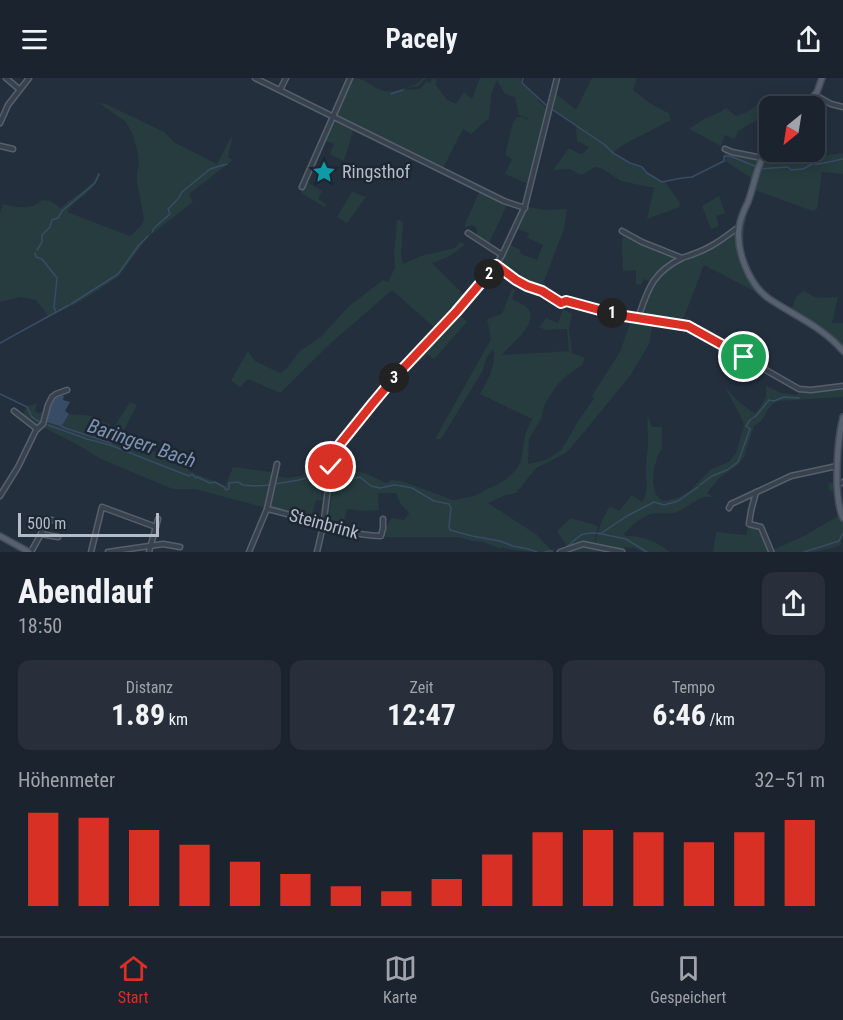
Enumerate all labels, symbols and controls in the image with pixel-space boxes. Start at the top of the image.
icon: menu [18,23,51,56]
text: Pacely [385,23,458,55]
icon: share [792,23,825,56]
north arrow [759,96,825,162]
map controls [759,96,825,162]
place icon: Ringsthof [311,159,337,185]
place label: Ringsthof [342,161,411,182]
pin: 2 [474,259,504,289]
text: 2 [485,264,493,283]
pin: 1 [597,298,627,328]
text: 1 [608,303,616,322]
pin [718,331,769,382]
icon: arrive [727,340,760,373]
pin: 3 [379,363,409,393]
text: 3 [390,368,398,387]
water label: Baringerr Bach [85,413,199,473]
pin [305,441,356,492]
icon: check [314,450,347,483]
street label: Steinbrink [287,504,361,543]
scale bar [18,510,159,538]
text: 500 m [27,514,66,533]
text: Abendlauf [18,572,153,611]
button: share [762,572,825,635]
text: 18:50 [18,614,62,638]
text: Distanz [126,678,173,697]
text: Zeit [409,678,434,697]
text: Tempo [672,678,715,697]
text: 1.89 [111,697,165,732]
text: 12:47 [387,697,456,732]
text: 6:46 [652,697,706,732]
text: km [165,710,188,729]
text: /km [706,710,735,729]
text: Höhenmeter [18,768,115,792]
text: 32–51 m [754,768,825,792]
tab: Start [117,952,150,1007]
tab: Karte [383,952,417,1007]
tab: Gespeichert [650,952,726,1007]

